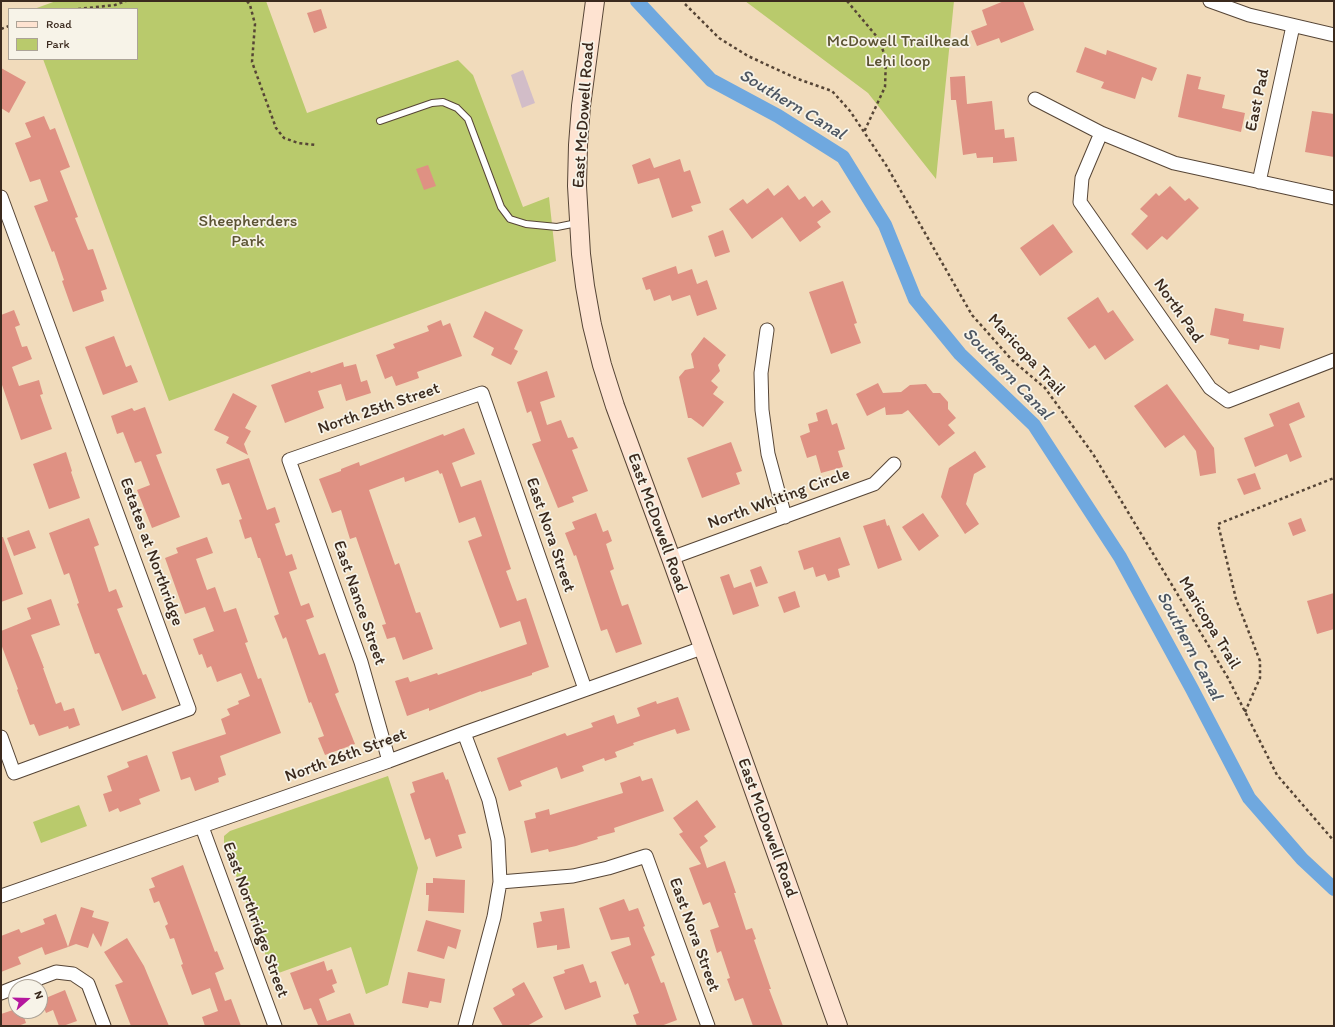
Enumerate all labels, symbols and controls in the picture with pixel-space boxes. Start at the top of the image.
legend [8,8,138,60]
text: Road [46,17,72,31]
park label: McDowell Trailhead Lehi loop [827,32,969,72]
text: Park [46,37,70,51]
street label: East McDowell Road [569,41,599,189]
water label: Southern Canal [735,65,849,145]
street label: East Pad [1241,67,1275,133]
park label: Sheepherders Park [199,212,297,252]
street label: North Pad [1149,275,1207,347]
street label: Maricopa Trail [983,310,1069,400]
water label: Southern Canal [957,323,1057,425]
street label: North 25th Street [315,379,443,439]
street label: East McDowell Road [622,451,692,595]
street label: North Whiting Circle [705,464,853,534]
street label: Estates at Northridge [115,475,187,629]
street label: East Nora Street [521,475,579,595]
street label: East Nance Street [328,538,390,668]
street label: Maricopa Trail [1173,573,1245,673]
water label: Southern Canal [1151,588,1227,704]
street label: North 26th Street [282,725,410,787]
street label: East McDowell Road [732,756,802,900]
street label: East Northridge Street [217,839,293,1001]
street label: East Nora Street [664,875,724,995]
north arrow [8,979,48,1019]
text: N [31,989,46,1001]

